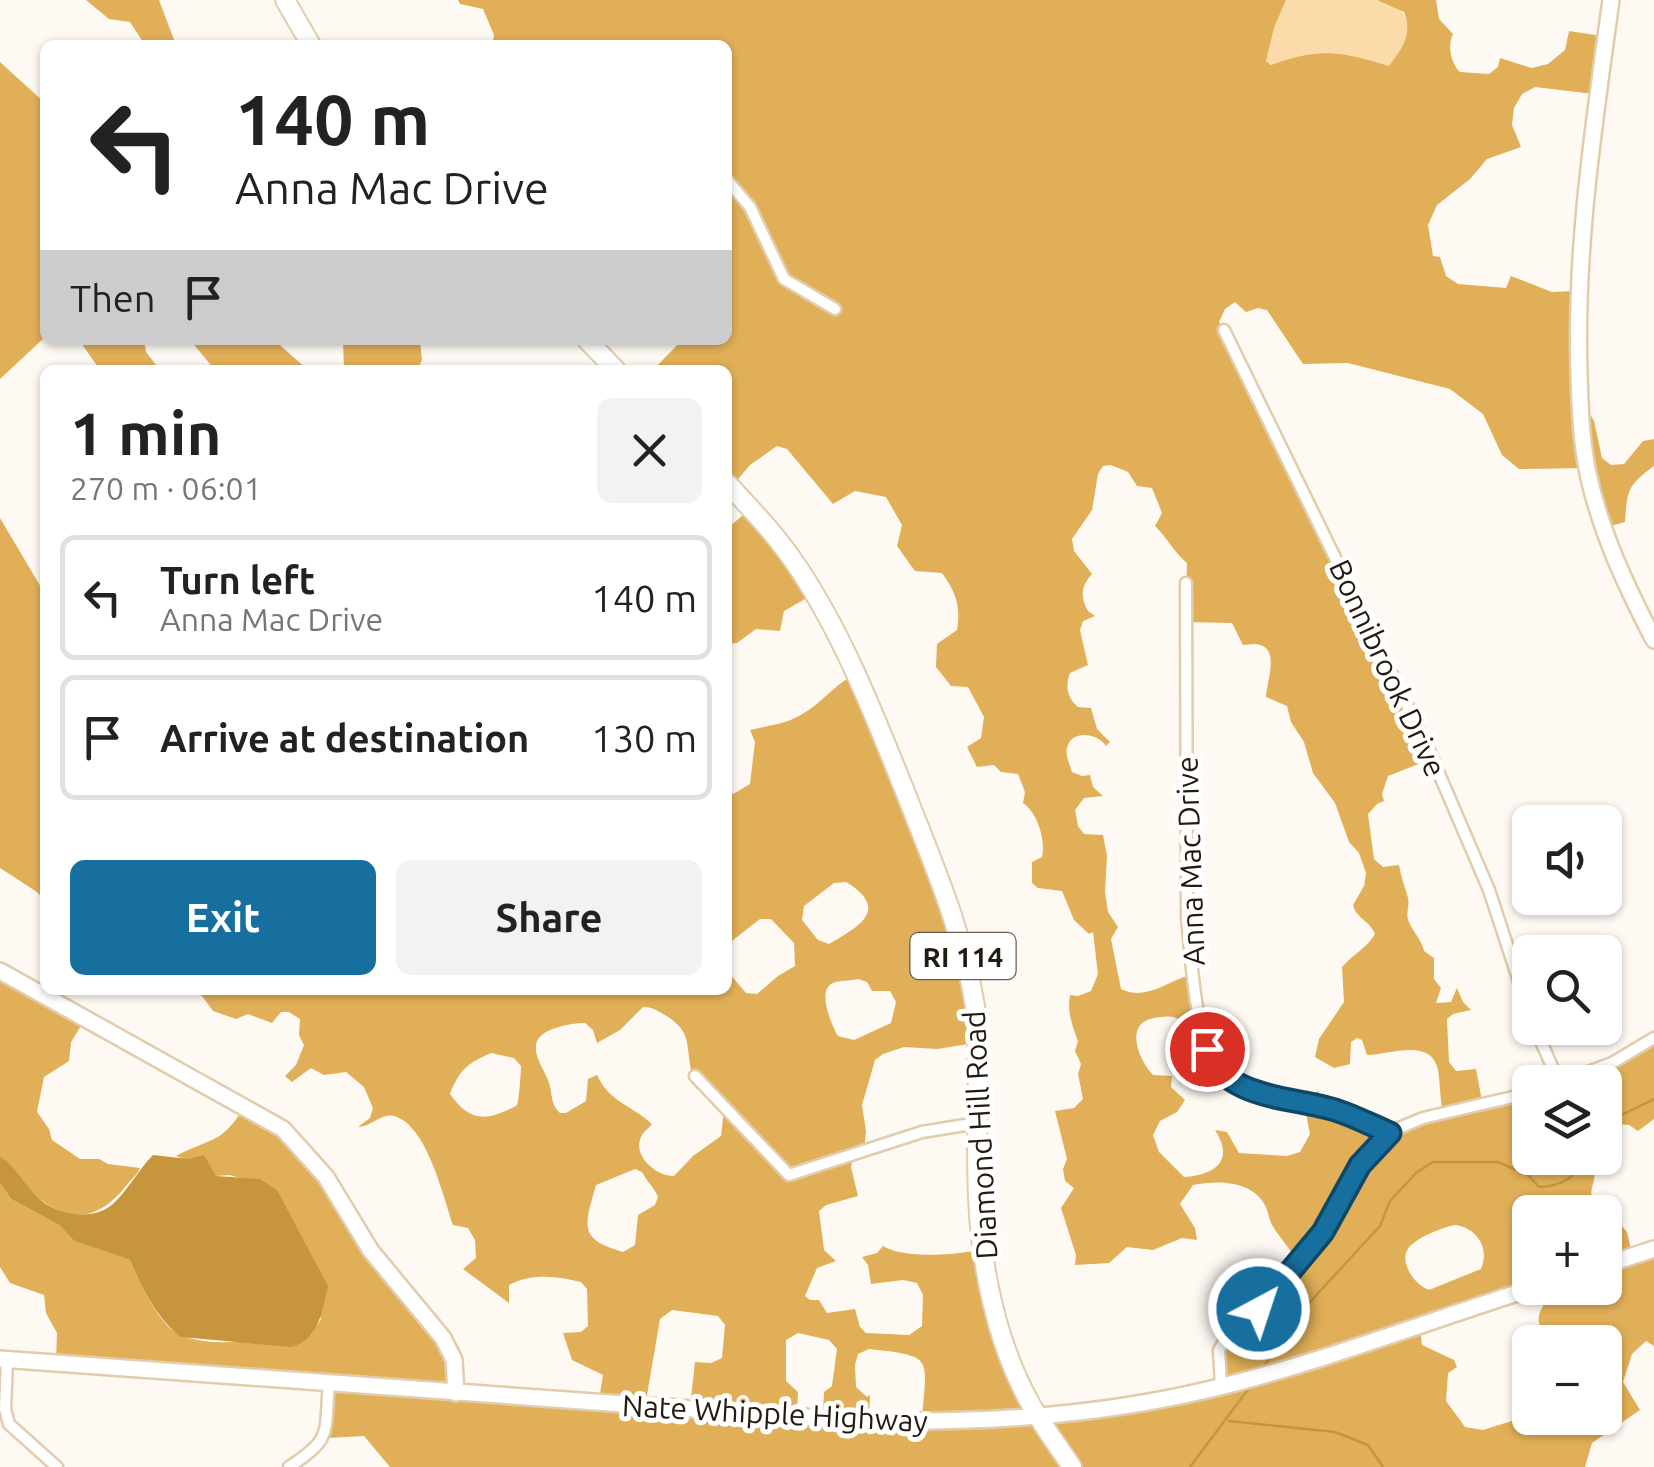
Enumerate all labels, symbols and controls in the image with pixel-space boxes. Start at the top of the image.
icon: left [70,80,200,210]
text: 140 m [235,80,430,158]
text: Anna Mac Drive [235,162,549,213]
icon: arrive [176,270,231,325]
text: Then [70,277,156,319]
button: close [597,398,702,503]
text: 1 min [70,399,222,466]
text: 270 m · 06:01 [70,470,262,506]
street label: Bonnibrook Drive [1323,554,1453,782]
text: Turn left [160,559,315,601]
icon: left [75,570,130,625]
text: 140 m [591,577,697,619]
text: Anna Mac Drive [160,601,383,637]
icon: arrive [75,710,130,765]
text: Arrive at destination [160,717,529,759]
text: 130 m [591,717,697,759]
street label: Anna Mac Drive [1169,756,1211,966]
map controls [1512,805,1622,1435]
button: sound [1512,805,1622,915]
button: Exit [70,860,376,975]
button: Share [396,860,702,975]
road number: RI 114 [910,933,1016,979]
button: search [1512,935,1622,1045]
pin [1165,1007,1250,1092]
street label: Diamond Hill Road [957,1010,1003,1260]
icon: arrive [1180,1022,1235,1077]
button: layers [1512,1065,1622,1175]
button: + [1512,1195,1622,1305]
position arrow [1207,1257,1311,1361]
button: − [1512,1325,1622,1435]
street label: Nate Whipple Highway [621,1388,929,1438]

